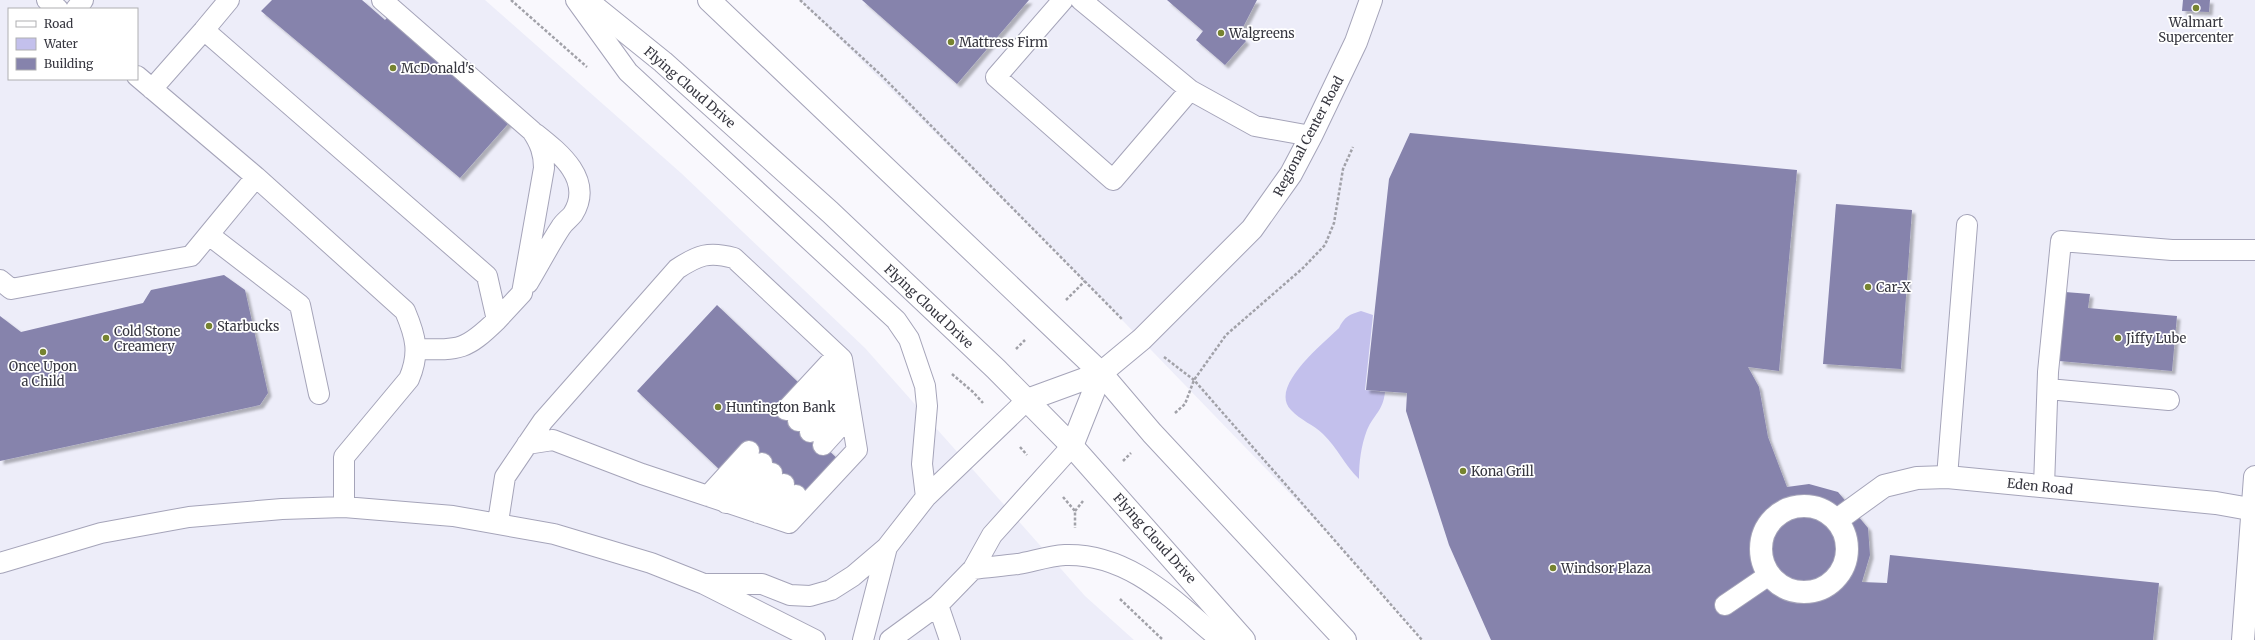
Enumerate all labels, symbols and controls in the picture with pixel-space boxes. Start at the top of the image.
marker: Walmart Supercenter [2191,3,2201,13]
legend [8,8,138,80]
place label: Walmart Supercenter [2158,14,2234,46]
text: Road [44,16,73,31]
place label: Walgreens [1228,25,1295,42]
marker: Walgreens [1216,28,1226,38]
place label: Mattress Firm [959,34,1048,51]
text: Water [43,36,79,51]
marker: Mattress Firm [946,37,956,47]
street label: Flying Cloud Drive [640,43,739,132]
text: Building [44,56,94,71]
place label: McDonald's [401,60,474,77]
marker: McDonald's [388,63,398,73]
street label: Regional Center Road [1270,73,1347,199]
street label: Flying Cloud Drive [881,261,977,352]
place label: Car-X [1876,279,1912,296]
marker: Car-X [1863,282,1873,292]
place label: Starbucks [217,318,279,335]
marker: Starbucks [204,321,214,331]
place label: Cold Stone Creamery [114,323,180,355]
place label: Jiffy Lube [2125,330,2187,347]
marker: Cold Stone Creamery [101,333,111,343]
marker: Jiffy Lube [2113,333,2123,343]
marker: Once Upon a Child [38,347,48,357]
place label: Once Upon a Child [9,358,78,390]
place label: Huntington Bank [726,399,836,416]
marker: Huntington Bank [713,402,723,412]
place label: Kona Grill [1471,463,1534,480]
marker: Kona Grill [1458,466,1468,476]
street label: Eden Road [2006,475,2074,498]
street label: Flying Cloud Drive [1110,490,1200,587]
place label: Windsor Plaza [1560,560,1651,577]
marker: Windsor Plaza [1548,563,1558,573]

